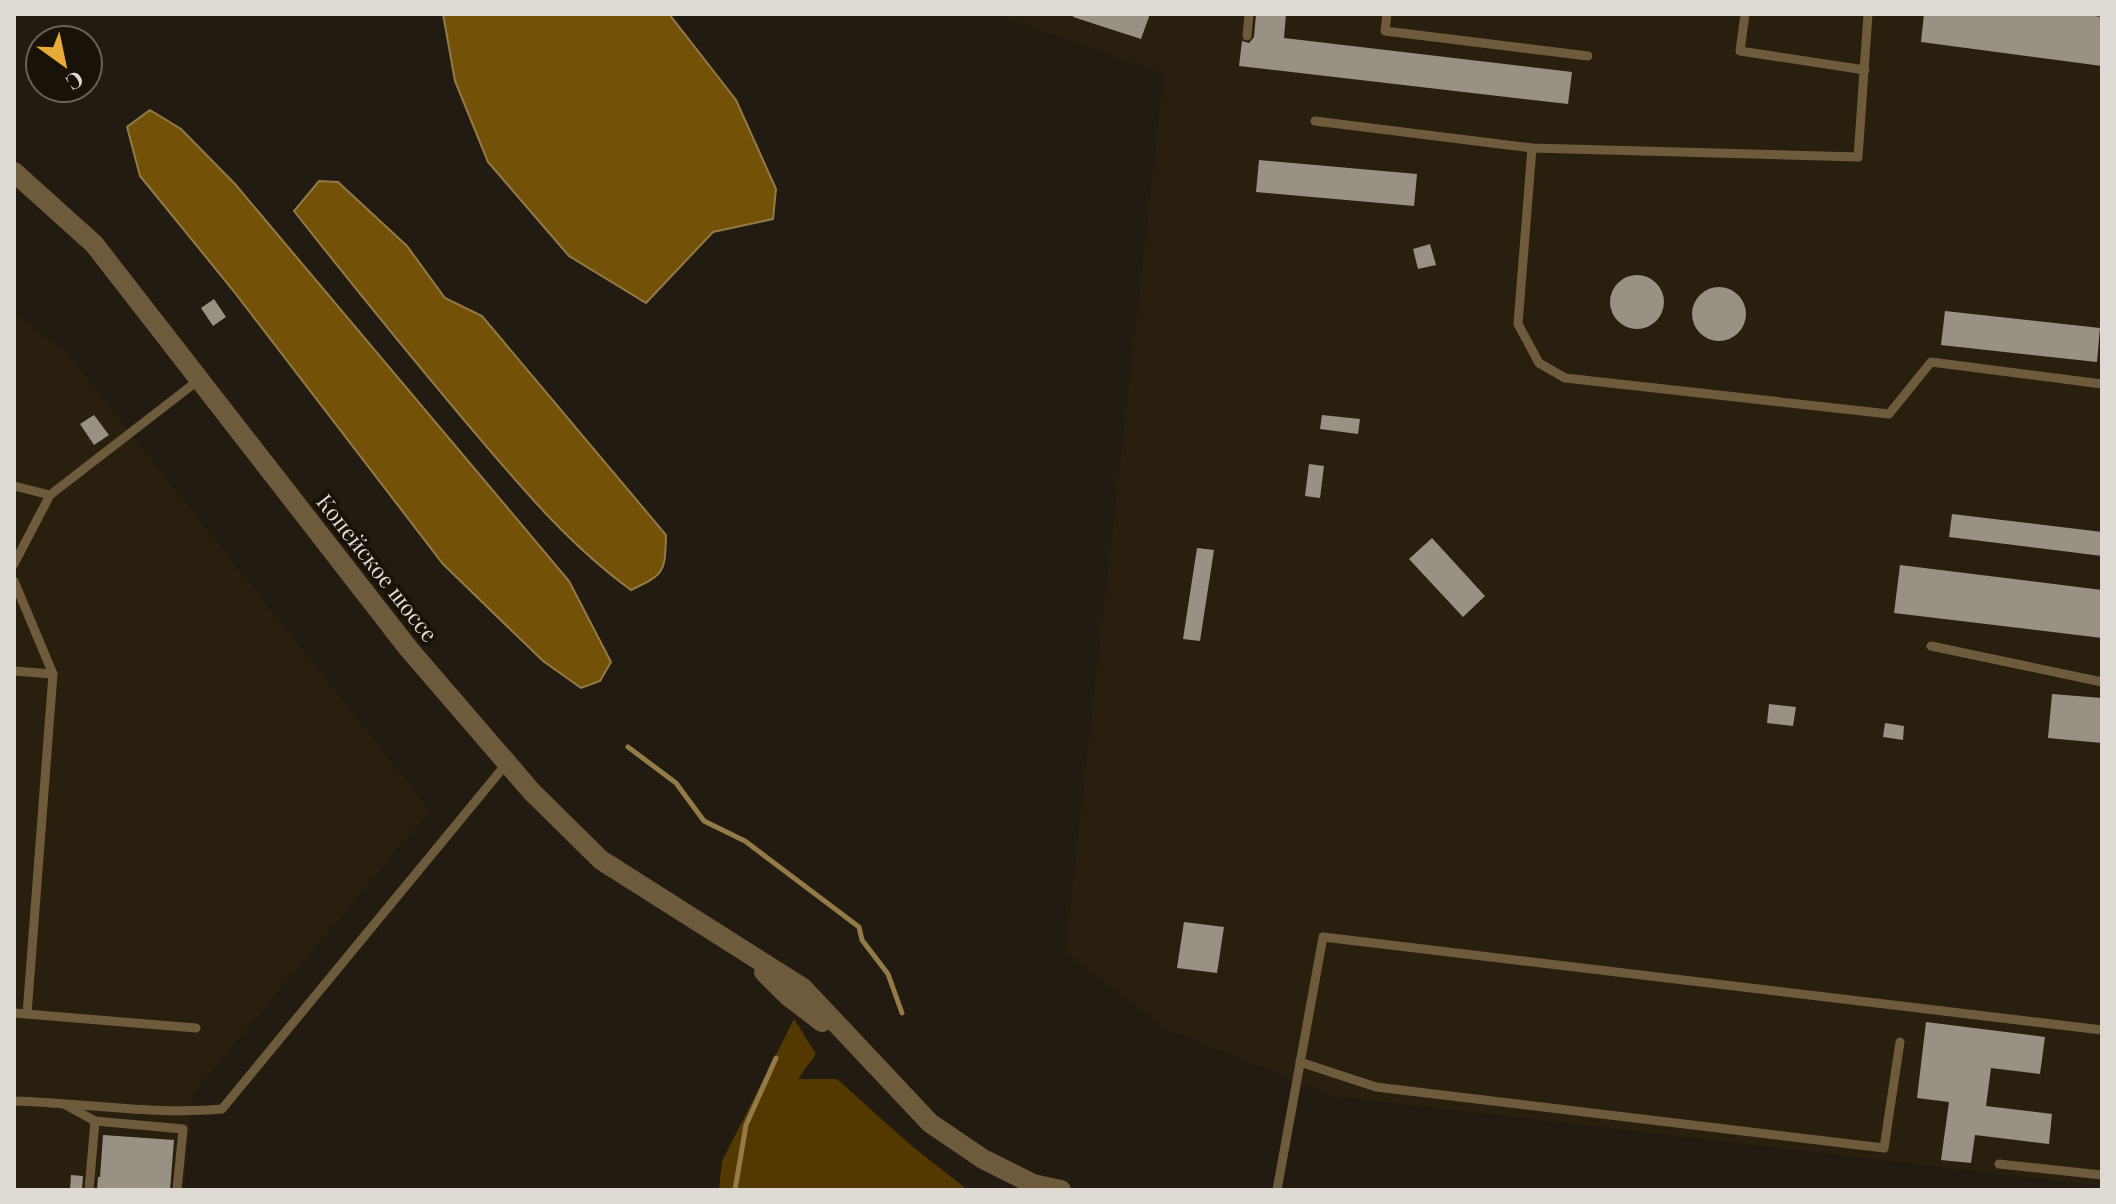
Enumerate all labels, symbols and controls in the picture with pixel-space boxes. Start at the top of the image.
north arrow [24,24,104,104]
text: С [61,65,90,98]
street label: Копейское шоссе [311,487,445,647]

